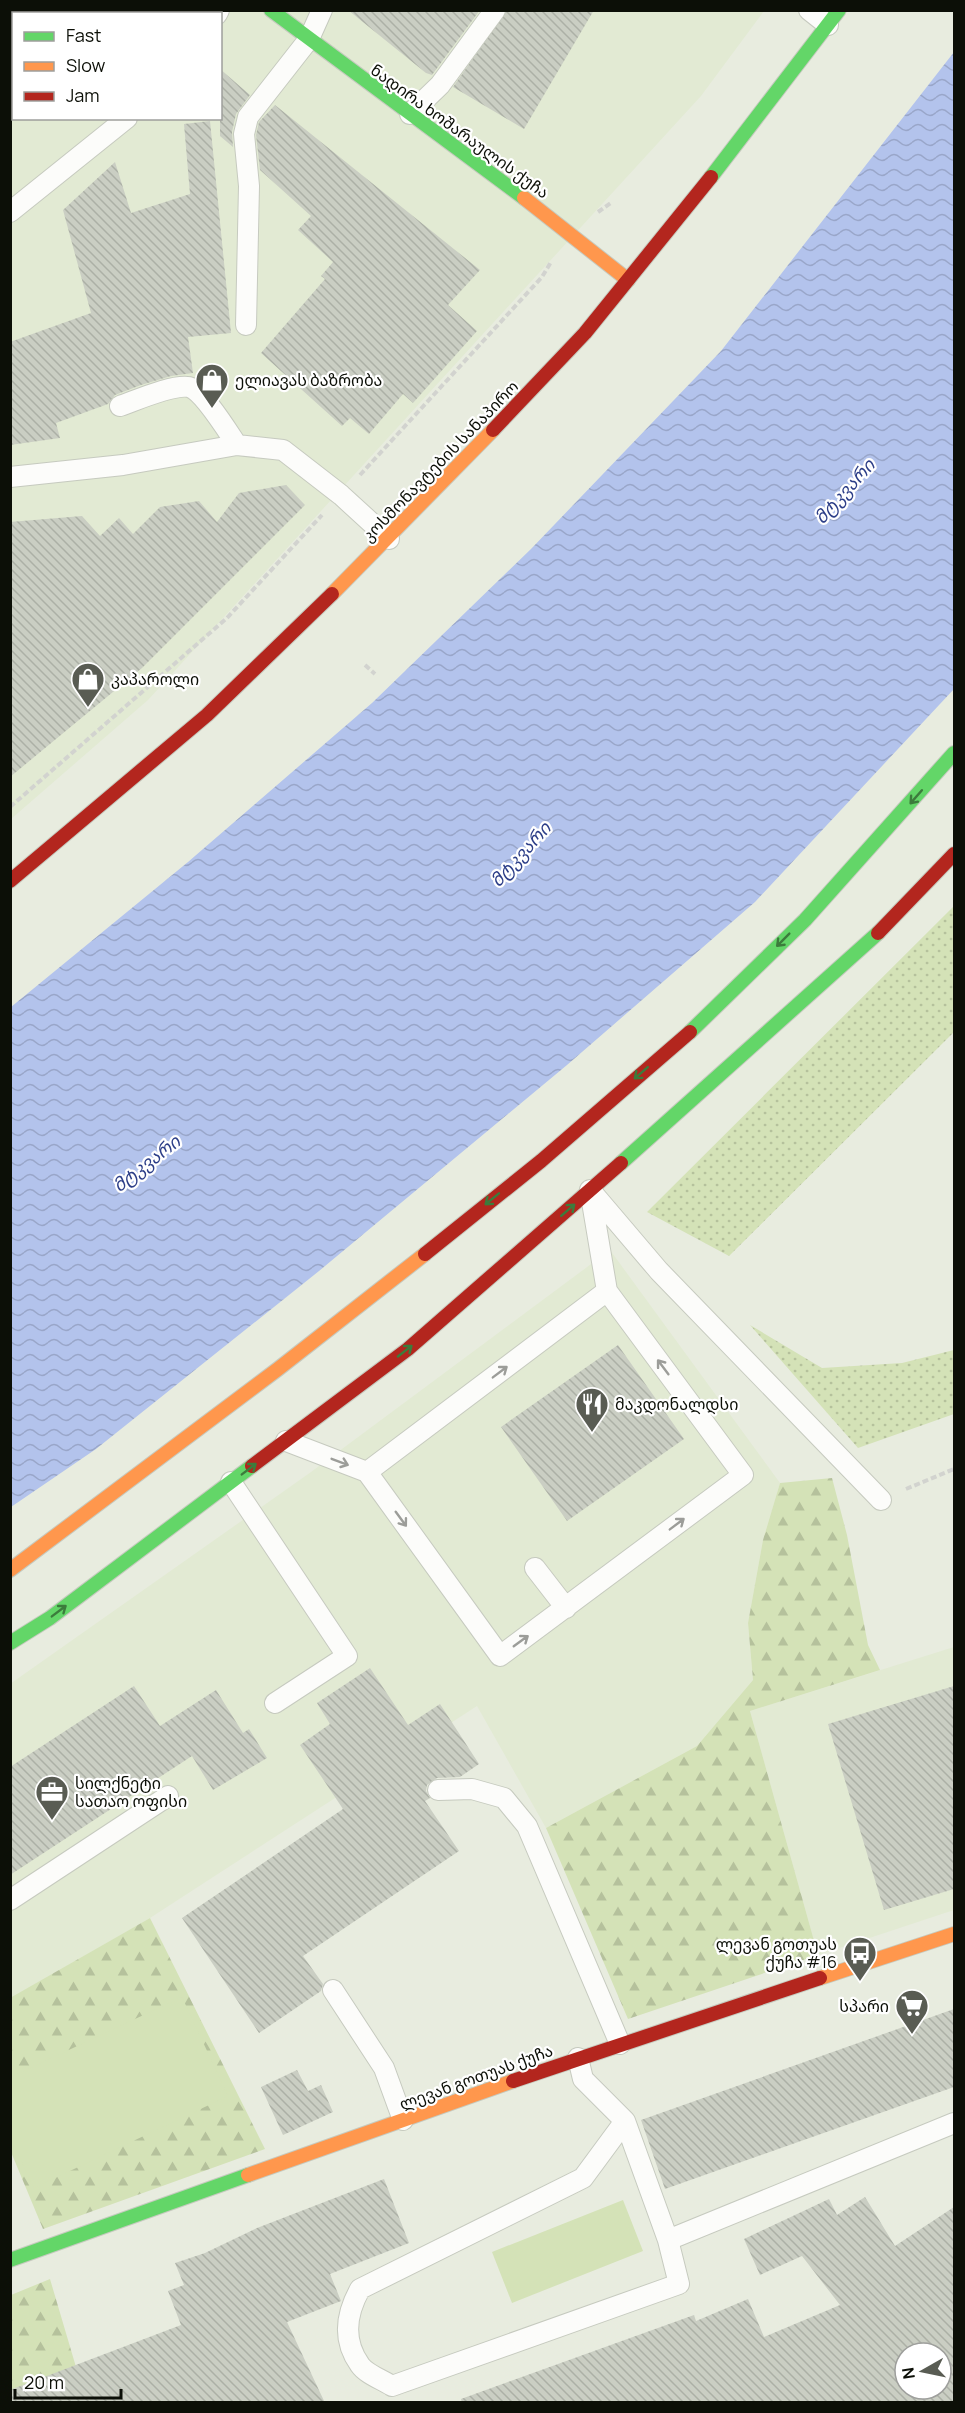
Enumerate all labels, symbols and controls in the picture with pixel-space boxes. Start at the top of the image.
legend [12,12,222,120]
text: Fast [66,23,101,47]
text: Slow [66,53,106,77]
street label: ნადირა ხოშარაულის ქუჩა [366,59,554,203]
text: Jam [66,83,100,107]
shop icon: ელიავას ბაზრობა [194,362,230,409]
place label: ელიავას ბაზრობა [235,369,382,391]
street label: კოსმონავტების სანაპირო [357,376,523,546]
water label: მტკვარი [808,453,880,529]
shop icon: კაპაროლი [70,661,106,708]
place label: კაპაროლი [111,668,199,690]
one-way arrow [909,789,923,804]
water label: მტკვარი [484,816,556,892]
one-way arrow [776,933,791,948]
one-way arrow [633,1067,649,1080]
water label: მტკვარი [107,1129,185,1197]
one-way arrow [485,1192,500,1206]
one-way arrow [560,1203,576,1216]
one-way arrow [397,1345,413,1358]
one-way arrow [657,1359,670,1375]
one-way arrow [492,1366,508,1379]
restaurant icon: მაკდონალდსი [574,1386,610,1433]
place label: მაკდონალდსი [615,1393,738,1415]
one-way arrow [330,1457,349,1468]
one-way arrow [241,1462,257,1475]
one-way arrow [395,1511,407,1527]
one-way arrow [669,1518,685,1531]
one-way arrow [51,1604,67,1617]
one-way arrow [513,1635,529,1647]
place label: სილქნეტი სათაო ოფისი [75,1772,187,1812]
office icon: სილქნეტი სათაო ოფისი [34,1774,70,1821]
place label: ლევან გოთუას ქუჩა #16 [716,1933,837,1973]
bus stop icon: ლევან გოთუას ქუჩა #16 [842,1935,878,1982]
supermarket icon: სპარი [894,1988,930,2035]
place label: სპარი [839,1995,889,2017]
street label: ლევან გოთუას ქუჩა [396,2039,556,2115]
north arrow [893,2341,953,2401]
scale bar [15,2362,122,2400]
text: N [896,2366,920,2381]
text: 20 m [24,2370,64,2394]

